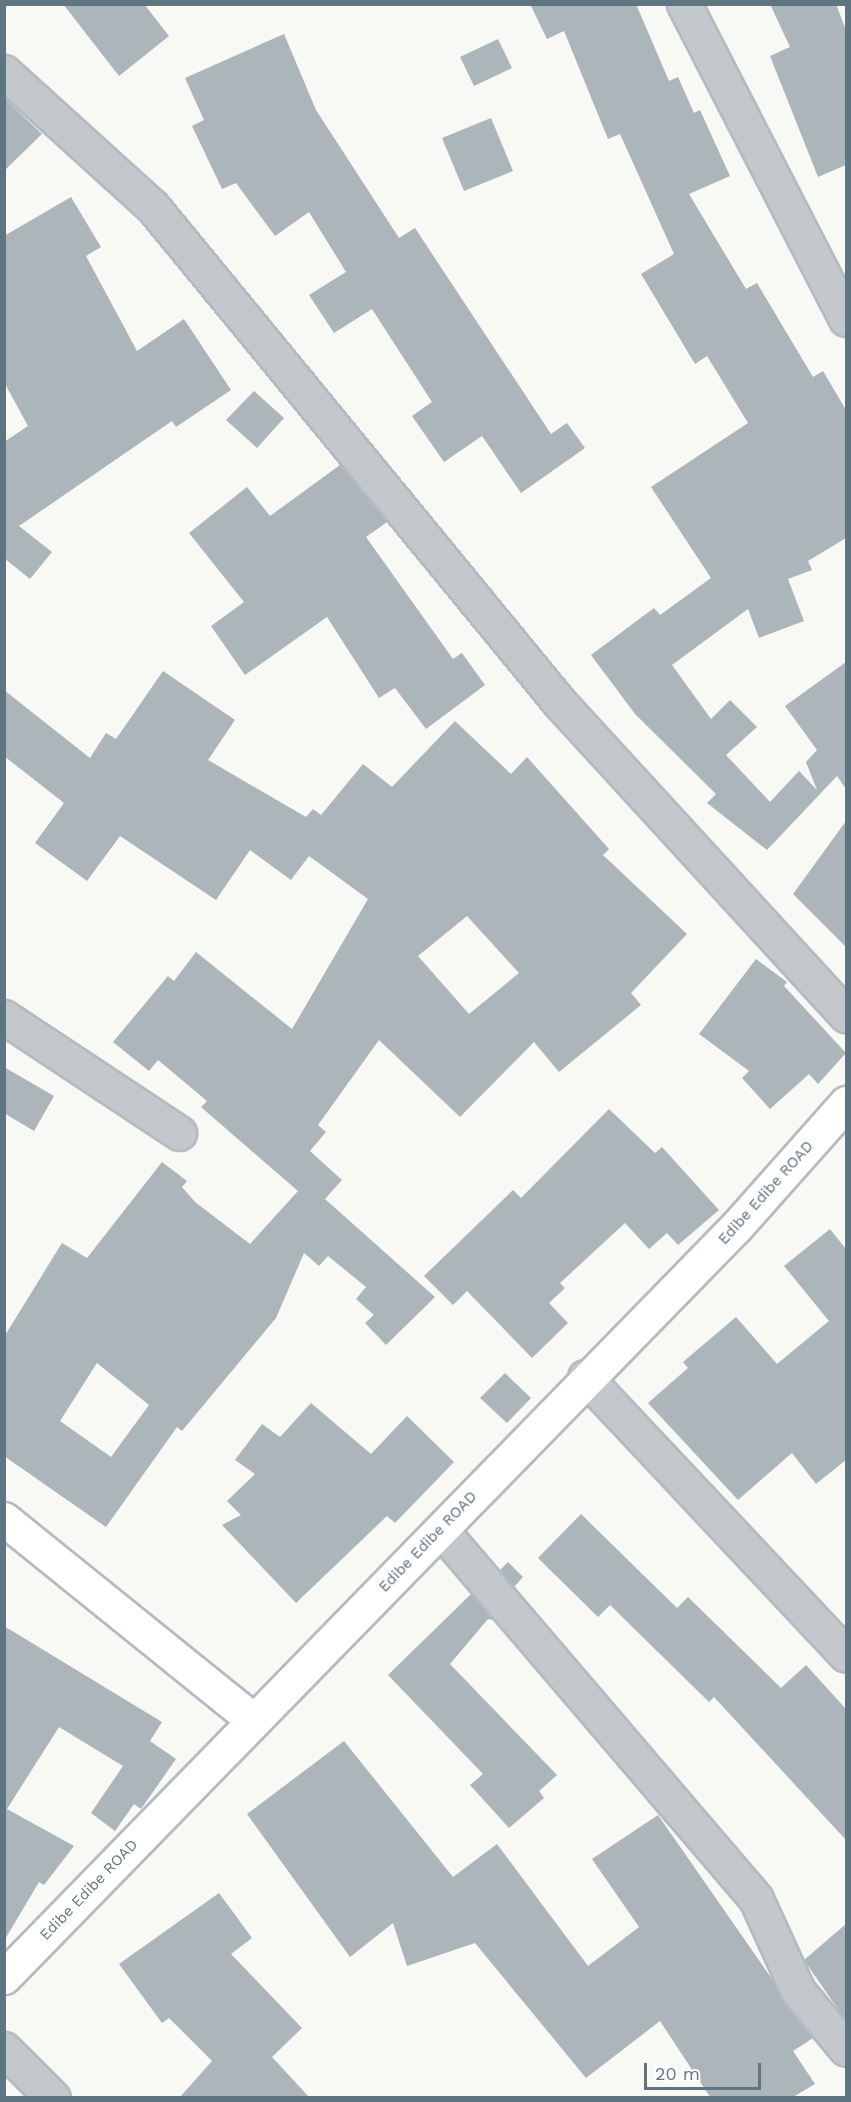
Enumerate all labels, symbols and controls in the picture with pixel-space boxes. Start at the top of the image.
street label: Edibe Edibe ROAD [715,1137,817,1249]
street label: Edibe Edibe ROAD [375,1488,481,1596]
street label: Edibe Edibe ROAD [36,1836,142,1944]
scale bar [647,2051,764,2089]
text: 20 m [655,2063,700,2084]

